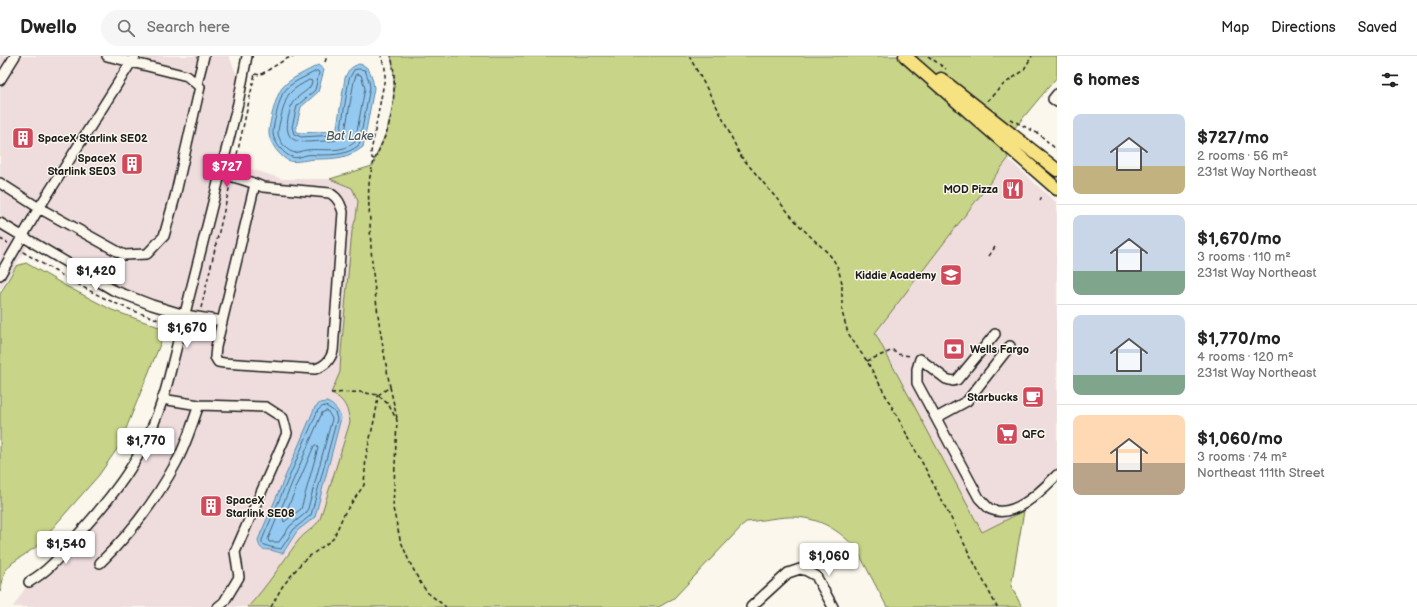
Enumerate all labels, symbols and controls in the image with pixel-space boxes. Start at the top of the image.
search box [101,10,381,46]
text: Dwello [20,16,77,39]
icon: search [115,17,137,39]
text: Search here [147,18,230,37]
text: Map [1221,19,1249,36]
text: Directions [1271,19,1336,36]
text: Saved [1358,19,1397,36]
icon: filters [1379,69,1401,91]
text: 6 homes [1073,70,1140,90]
building icon: SpaceX Starlink SE02 [10,125,36,151]
text: $727/mo [1197,128,1269,148]
water label: Bat Lake [326,129,374,144]
icon: home [1105,130,1153,178]
place label: SpaceX Starlink SE02 [38,132,148,145]
text: 2 rooms · 56 m² [1197,148,1288,164]
building icon: SpaceX Starlink SE03 [119,151,145,177]
place label: SpaceX Starlink SE03 [48,152,117,178]
pin: $727 [203,154,251,188]
text: $727 [212,159,242,175]
text: 231st Way Northeast [1197,164,1317,180]
restaurant icon: MOD Pizza [1000,176,1026,202]
place label: MOD Pizza [943,183,998,196]
text: $1,670/mo [1197,229,1282,249]
icon: home [1105,231,1153,279]
text: 3 rooms · 110 m² [1197,249,1291,265]
pin: $1,420 [63,258,129,292]
school or university icon: Kiddie Academy [938,262,964,288]
text: $1,420 [76,263,116,279]
text: 231st Way Northeast [1197,265,1317,281]
place label: Kiddie Academy [855,269,936,282]
pin: $1,670 [154,315,220,349]
text: $1,670 [167,320,207,336]
text: $1,770/mo [1197,329,1281,349]
icon: home [1105,331,1153,379]
bank icon: Wells Fargo [941,336,967,362]
place label: Wells Fargo [970,343,1029,356]
text: 4 rooms · 120 m² [1197,349,1294,365]
text: 231st Way Northeast [1197,365,1317,381]
cafe icon: Starbucks [1020,384,1046,410]
place label: Starbucks [967,391,1019,404]
supermarket icon: QFC [994,421,1020,447]
pin: $1,770 [113,428,179,462]
place label: QFC [1022,428,1045,441]
text: $1,060/mo [1197,429,1283,449]
icon: home [1105,431,1153,479]
text: $1,770 [126,433,166,449]
text: 3 rooms · 74 m² [1197,449,1287,465]
text: Northeast 111th Street [1197,465,1324,481]
building icon: SpaceX Starlink SE08 [198,493,224,519]
place label: SpaceX Starlink SE08 [226,494,295,520]
pin: $1,540 [33,531,99,565]
text: $1,540 [46,536,86,552]
pin: $1,060 [796,543,862,577]
text: $1,060 [808,548,850,564]

